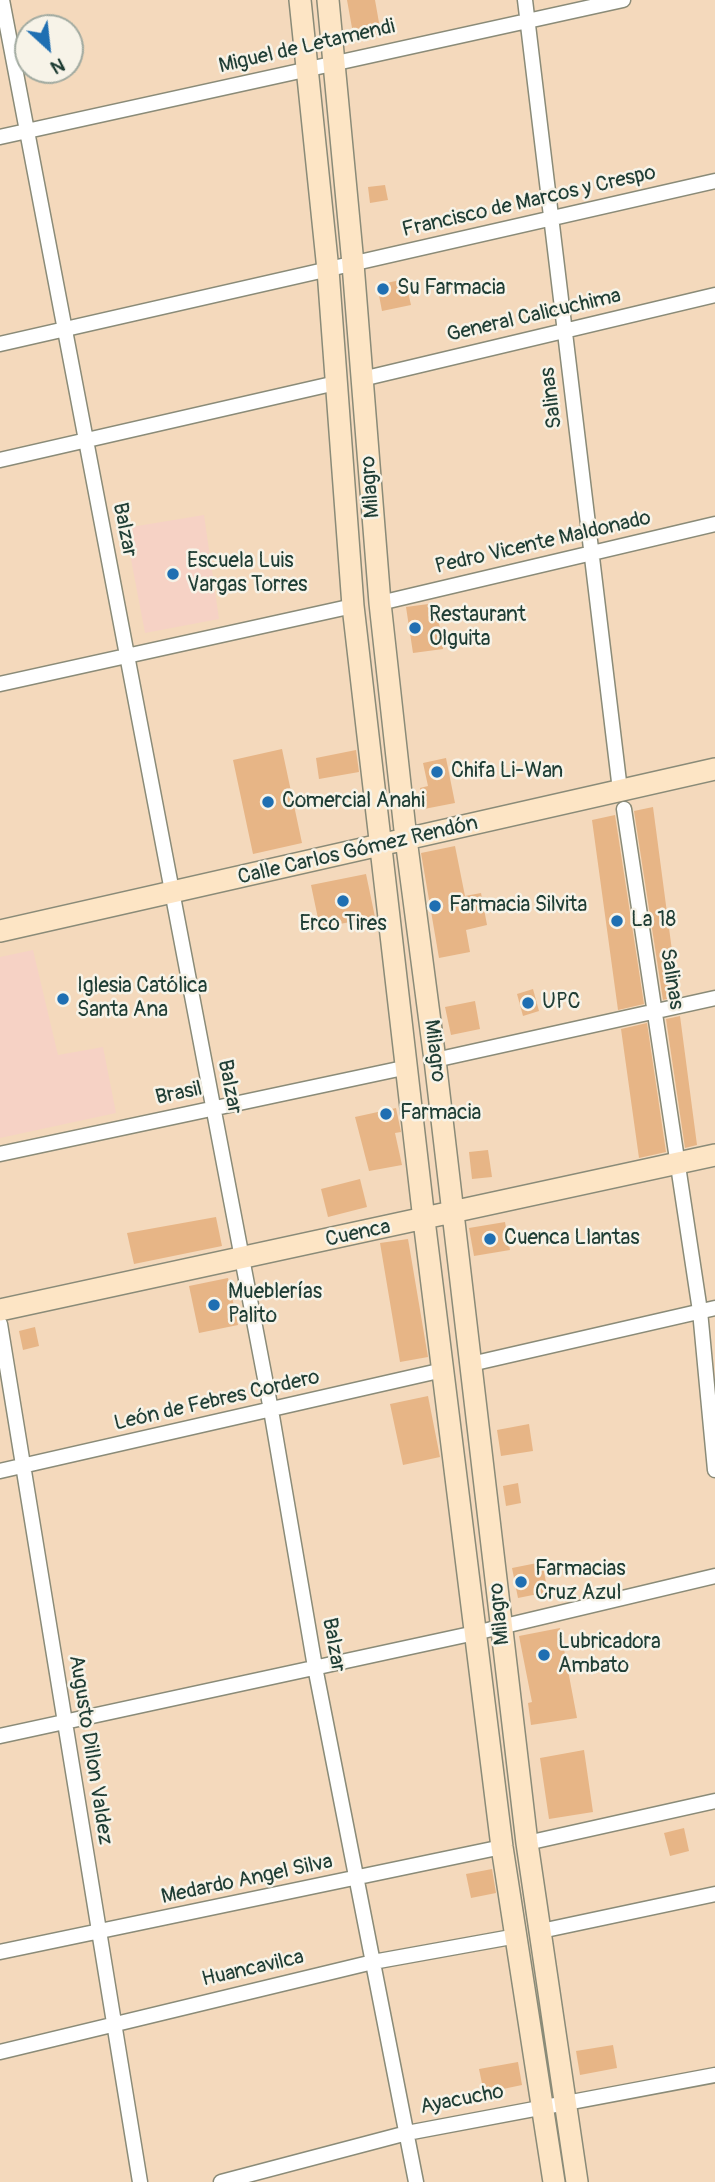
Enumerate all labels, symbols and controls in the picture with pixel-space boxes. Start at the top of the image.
north arrow [14,14,84,84]
street label: Miguel de Letamendi [216,14,398,80]
text: N [46,52,69,80]
street label: Francisco de Marcos y Crespo [400,161,658,243]
place label: Su Farmacia [397,276,506,302]
marker: Su Farmacia [375,281,391,297]
street label: General Calicuchima [444,284,624,348]
street label: Salinas [536,366,568,430]
street label: Milagro [356,455,386,519]
street label: Balzar [106,501,142,559]
street label: Pedro Vicente Maldonado [433,506,653,580]
place label: Escuela Luis Vargas Torres [187,549,307,599]
marker: Escuela Luis Vargas Torres [165,566,181,582]
place label: Restaurant Olguita [429,603,526,653]
marker: Restaurant Olguita [407,620,423,636]
place label: Chifa Li-Wan [451,759,563,785]
marker: Chifa Li-Wan [429,764,445,780]
place label: Comercial Anahi [282,789,425,815]
marker: Comercial Anahi [260,794,276,810]
street label: Calle Carlos Gómez Rendón [236,811,480,891]
marker: Erco Tires [335,893,351,909]
place label: Farmacia Silvita [449,893,587,919]
marker: Farmacia Silvita [427,898,443,914]
place label: La 18 [631,908,676,934]
place label: Erco Tires [299,912,387,938]
marker: La 18 [609,913,625,929]
street label: Salinas [654,947,688,1011]
place label: Iglesia Católica Santa Ana [77,974,207,1024]
place label: UPC [542,990,580,1016]
marker: Iglesia Católica Santa Ana [55,991,71,1007]
marker: UPC [520,995,536,1011]
street label: Milagro [418,1018,450,1084]
street label: Balzar [211,1058,247,1116]
street label: Brasil [153,1077,205,1111]
place label: Farmacia [400,1101,481,1127]
marker: Farmacia [378,1106,394,1122]
street label: Cuenca [323,1215,393,1253]
place label: Cuenca Llantas [504,1226,640,1252]
marker: Cuenca Llantas [482,1231,498,1247]
place label: Mueblerías Palito [228,1280,322,1330]
marker: Mueblerías Palito [206,1297,222,1313]
street label: León de Febres Cordero [112,1365,322,1437]
place label: Farmacias Cruz Azul [535,1557,626,1607]
marker: Farmacias Cruz Azul [513,1574,529,1590]
street label: Milagro [484,1582,516,1646]
street label: Balzar [316,1616,350,1674]
place label: Lubricadora Ambato [558,1630,661,1680]
marker: Lubricadora Ambato [536,1647,552,1663]
street label: Augusto Dillon Valdez [63,1653,117,1847]
street label: Medardo Angel Silva [159,1850,335,1910]
street label: Huancavilca [200,1945,306,1993]
street label: Ayacucho [418,2080,506,2120]

